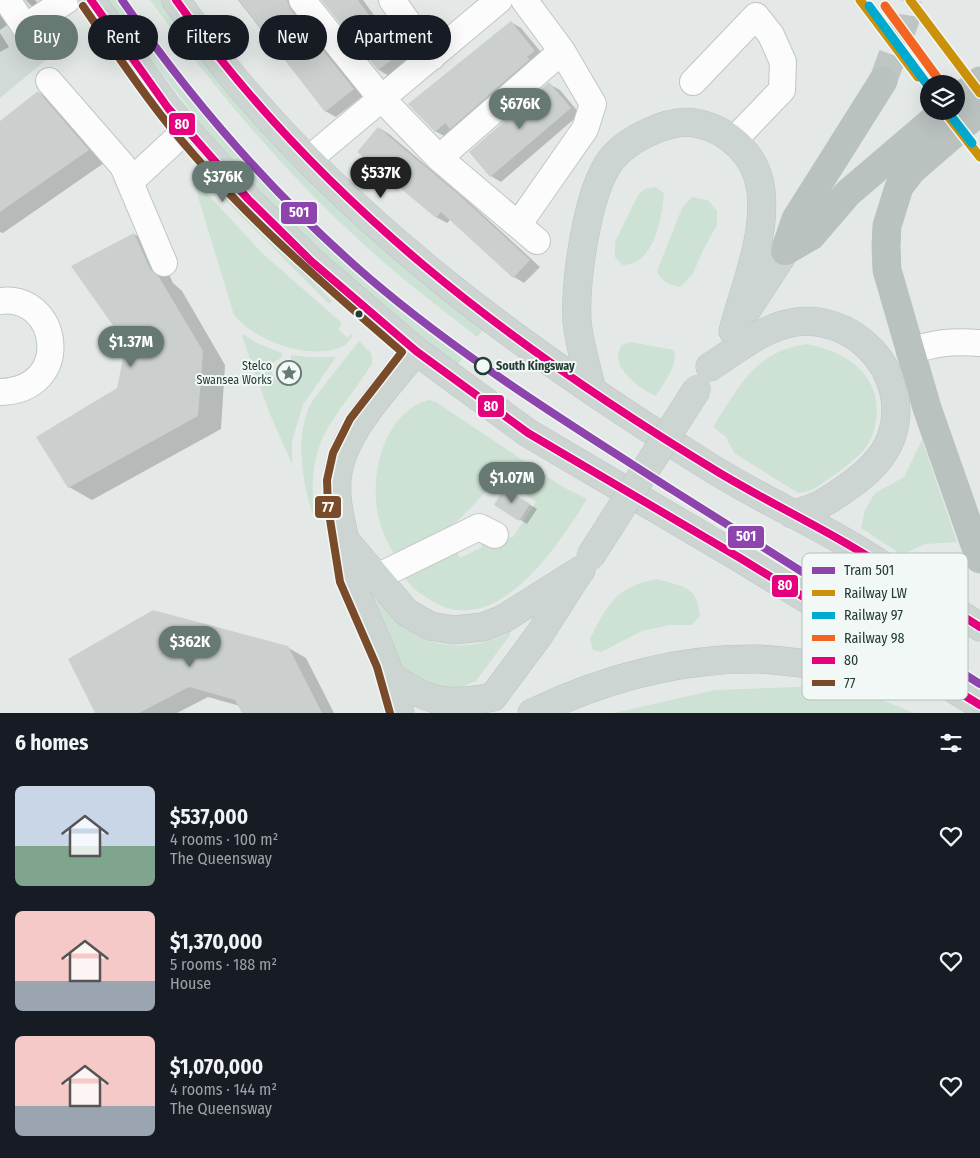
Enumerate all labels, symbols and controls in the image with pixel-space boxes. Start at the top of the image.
chip: Buy [15,15,78,60]
chip: Rent [88,15,158,60]
chip: Filters [168,15,249,60]
chip: New [259,15,327,60]
chip: Apartment [337,15,451,60]
map controls [920,75,965,120]
button: layers [920,75,965,120]
pin: $676K [485,88,555,130]
text: $676K [500,94,540,113]
line badge: 80 [168,112,196,136]
text: 80 [174,116,190,133]
pin: $537K [346,156,416,199]
pin: $376K [188,160,258,203]
text: $537K [361,163,401,182]
text: $376K [203,167,243,186]
line badge: 501 [280,201,318,225]
text: 501 [289,204,309,221]
unlabelled marker [354,309,364,319]
pin: $1.37M [90,326,172,368]
text: $1.37M [109,332,153,351]
marker: South Kingsway [474,357,492,375]
place label: Stelco Swansea Works [196,359,272,387]
place label: South Kingsway [496,359,575,373]
place icon: Stelco Swansea Works [276,360,302,386]
line badge: 80 [477,394,505,418]
text: 80 [483,398,499,415]
pin: $1.07M [471,462,553,504]
text: $1.07M [490,468,534,487]
line badge: 77 [314,495,342,519]
text: 77 [322,499,334,516]
line badge: 501 [727,525,765,549]
text: 501 [736,528,756,545]
legend [802,553,968,700]
text: Tram 501 [844,562,894,579]
line badge: 80 [771,574,799,598]
text: 80 [777,577,793,594]
text: Railway LW [844,585,907,602]
text: Railway 97 [844,607,903,624]
pin: $362K [155,626,225,668]
text: Railway 98 [844,630,905,647]
text: $362K [170,632,210,651]
text: 80 [844,652,858,669]
text: 77 [844,675,856,692]
icon: filters [937,729,965,757]
text: 6 homes [15,730,88,756]
text: $537,000 [170,804,248,830]
icon: home [55,806,115,866]
icon: heart [937,822,965,850]
text: 4 rooms · 100 m² [170,830,278,849]
text: The Queensway [170,849,272,868]
text: $1,370,000 [170,929,263,955]
icon: home [55,931,115,991]
icon: heart [937,947,965,975]
text: 5 rooms · 188 m² [170,955,277,974]
text: House [170,974,211,993]
text: $1,070,000 [170,1054,263,1080]
icon: home [55,1056,115,1116]
icon: heart [937,1072,965,1100]
text: 4 rooms · 144 m² [170,1080,277,1099]
text: The Queensway [170,1099,272,1118]

